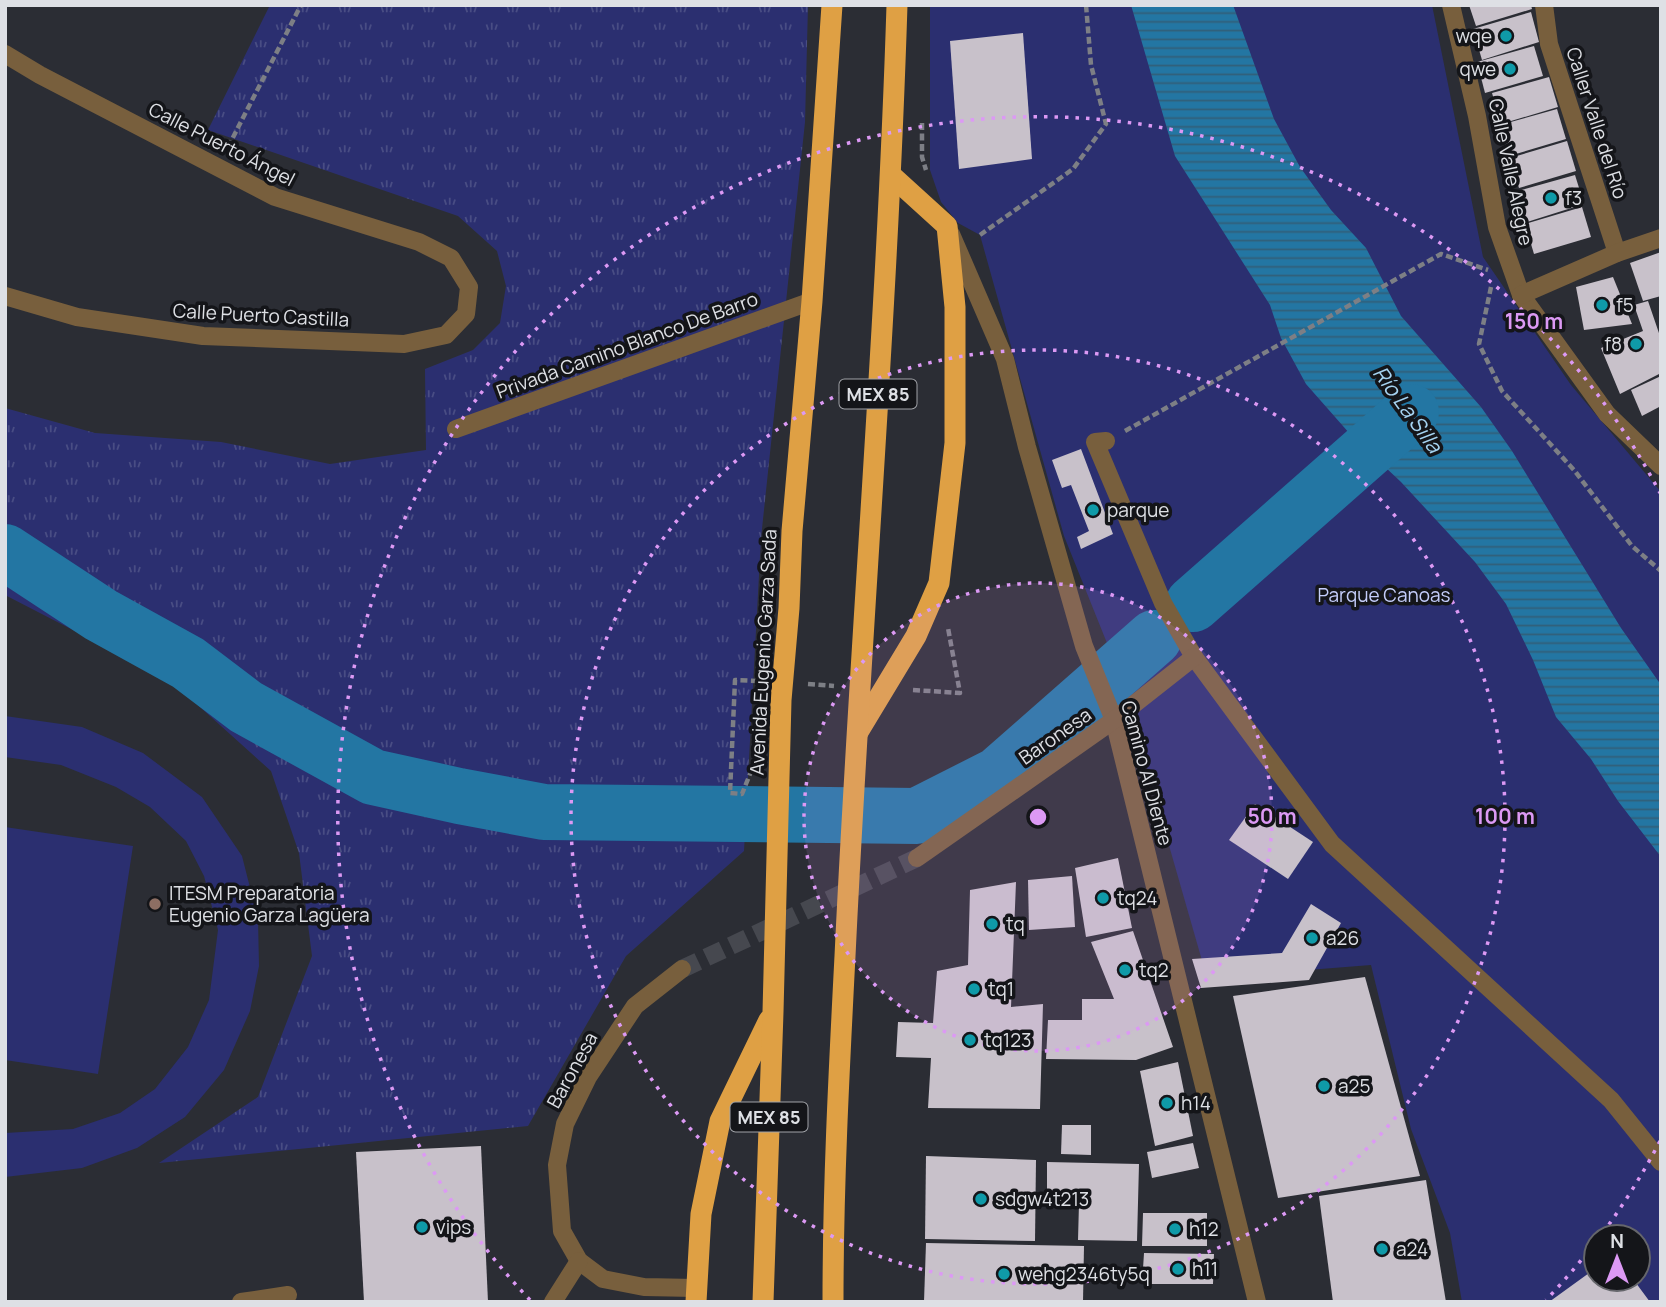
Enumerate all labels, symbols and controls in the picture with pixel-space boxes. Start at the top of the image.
place label: wqe [1455,23,1492,49]
marker: wqe [1498,28,1514,44]
street label: Caller Valle del Río [1560,44,1634,202]
place label: qwe [1459,56,1496,82]
marker: qwe [1502,61,1518,77]
street label: Calle Puerto Ángel [144,96,300,192]
street label: Calle Valle Alegre [1483,96,1539,248]
place label: f3 [1565,185,1582,211]
marker: f3 [1543,190,1559,206]
street label: Privada Camino Blanco De Barro [493,285,761,405]
place label: f5 [1616,292,1634,318]
street label: Calle Puerto Castilla [172,297,350,333]
marker: f5 [1594,297,1610,313]
text: 150 m [1505,307,1563,335]
place label: f8 [1604,331,1622,357]
marker: f8 [1628,336,1644,352]
water label: Río La Silla [1367,360,1450,459]
road number: MEX 85 [840,380,917,408]
place label: parque [1107,497,1169,523]
marker: parque [1085,502,1101,518]
street label: Avenida Eugenio Garza Sada [744,528,782,776]
park label: Parque Canoas [1317,582,1451,608]
street label: Camino Al Diente [1115,698,1179,848]
street label: Baronesa [1014,702,1096,770]
text: 50 m [1247,802,1297,830]
text: 100 m [1475,802,1535,830]
centre of rings [1026,805,1050,829]
place label: ITESM Preparatoria Eugenio Garza Lagüera [169,880,370,928]
place label: tq24 [1117,885,1158,911]
marker: tq24 [1095,890,1111,906]
marker: ITESM Preparatoria Eugenio Garza Lagüera [147,896,163,912]
place label: tq [1006,911,1025,937]
marker: tq [984,916,1000,932]
place label: a26 [1326,925,1359,951]
marker: a26 [1304,930,1320,946]
place label: tq2 [1139,957,1169,983]
marker: tq2 [1117,962,1133,978]
place label: tq1 [988,976,1014,1002]
marker: tq1 [966,981,982,997]
street label: Baronesa [541,1027,603,1113]
place label: tq123 [984,1027,1032,1053]
marker: tq123 [962,1032,978,1048]
place label: a25 [1338,1073,1370,1099]
marker: a25 [1316,1078,1332,1094]
place label: h14 [1181,1090,1211,1116]
marker: h14 [1159,1095,1175,1111]
road number: MEX 85 [730,1102,808,1132]
place label: sdgw4t213 [995,1186,1089,1212]
marker: sdgw4t213 [973,1191,989,1207]
place label: vips [436,1214,471,1240]
place label: h12 [1189,1216,1219,1242]
marker: vips [414,1219,430,1235]
marker: h12 [1167,1221,1183,1237]
north arrow [1582,1223,1652,1293]
text: N [1610,1228,1624,1254]
place label: a24 [1396,1236,1428,1262]
marker: a24 [1374,1241,1390,1257]
place label: h11 [1192,1256,1218,1282]
place label: wehg2346ty5q [1018,1261,1150,1287]
marker: h11 [1170,1261,1186,1277]
marker: wehg2346ty5q [996,1266,1012,1282]

